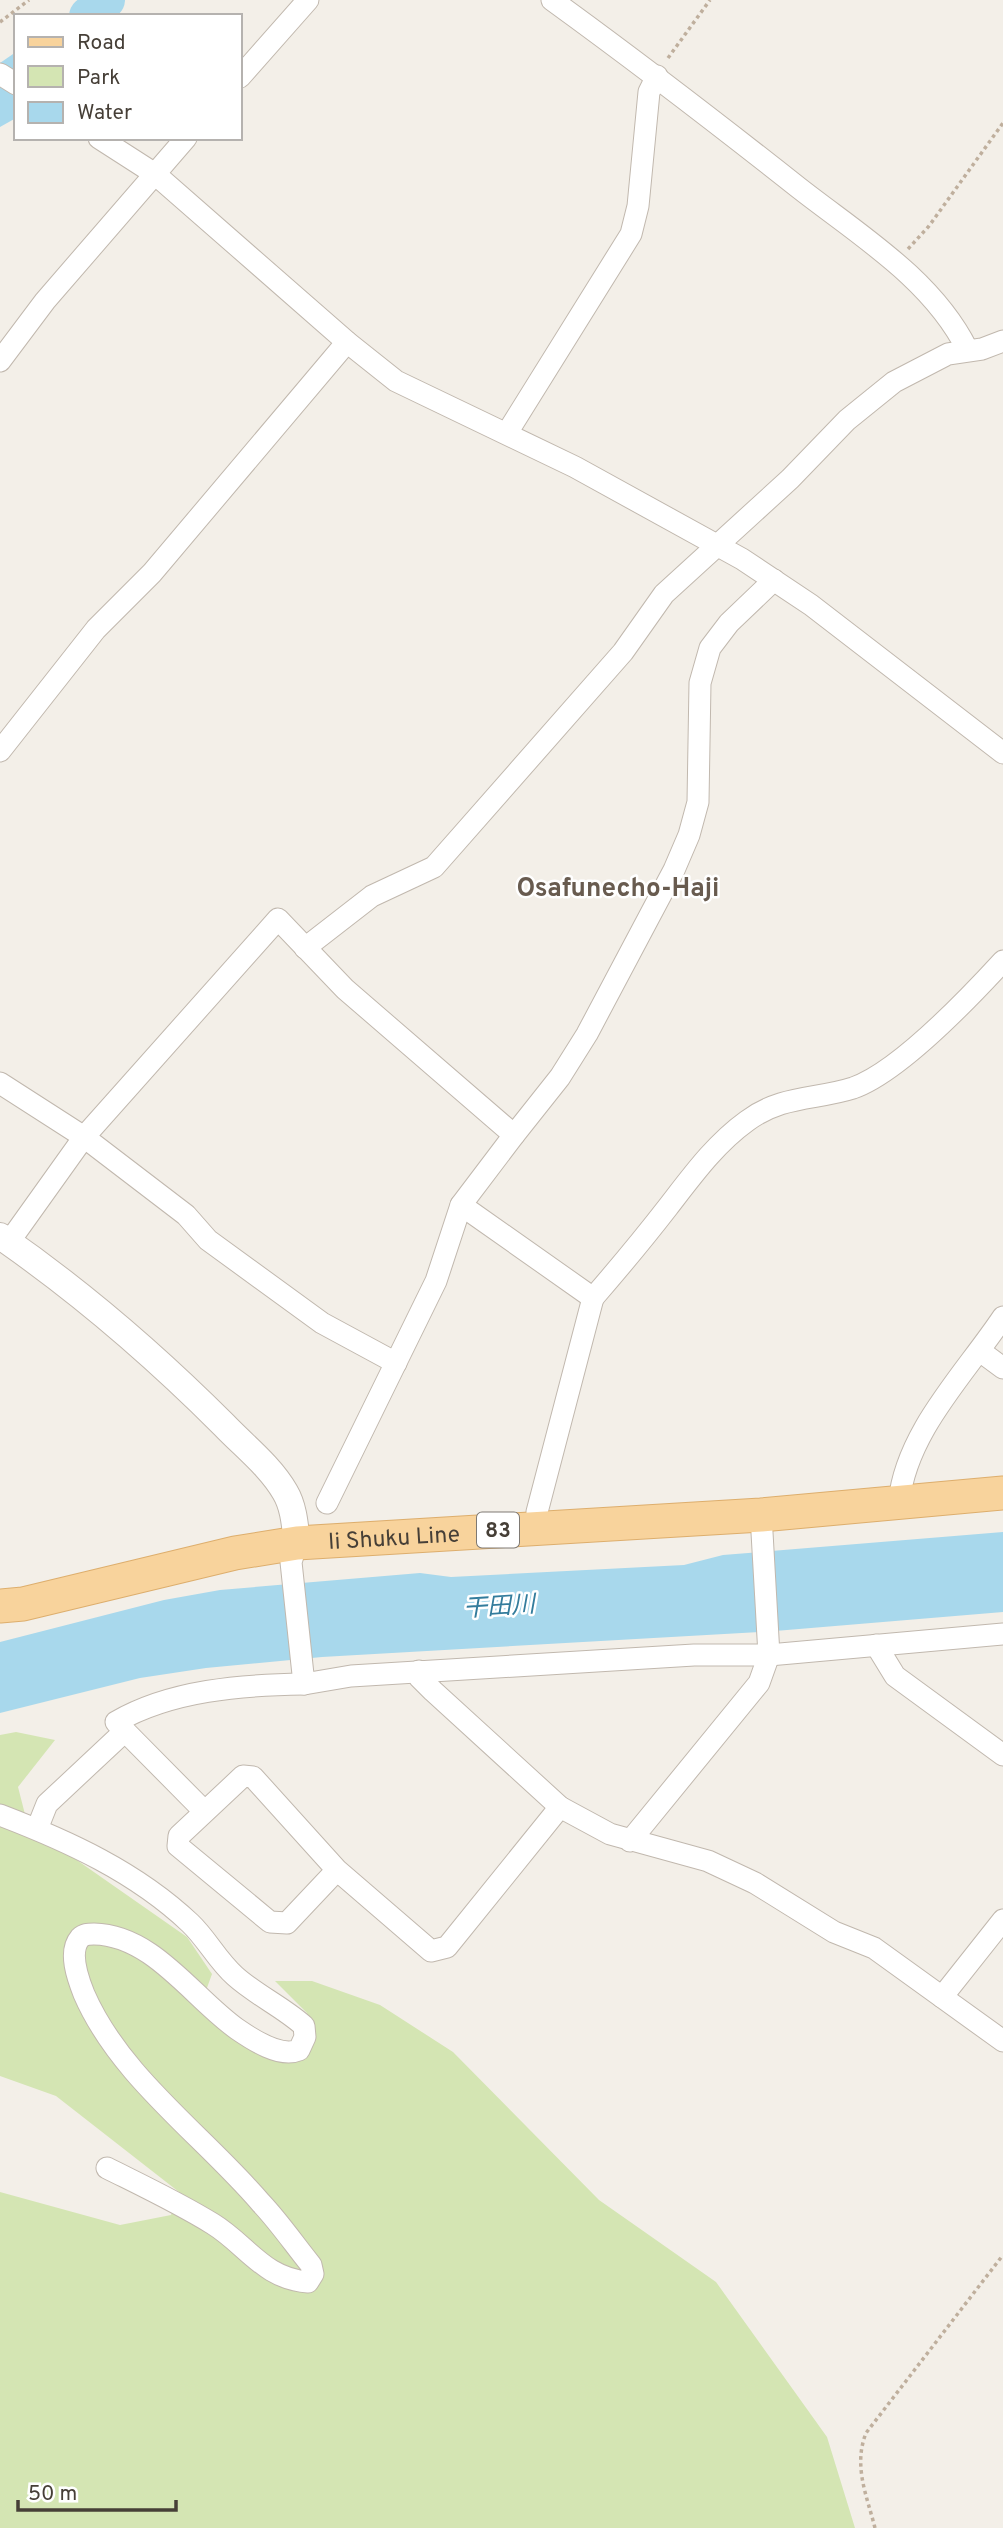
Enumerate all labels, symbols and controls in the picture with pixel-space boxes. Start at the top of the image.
legend [14,14,242,140]
text: Road [77,30,126,57]
text: Park [77,65,120,92]
text: Water [77,100,132,127]
district label: Osafunecho-Haji [517,873,719,906]
road number: 83 [477,1512,519,1548]
street label: Ii Shuku Line [327,1521,461,1558]
water label: 干田川 [462,1590,539,1625]
scale bar [18,2468,175,2512]
text: 50 m [28,2481,77,2508]

